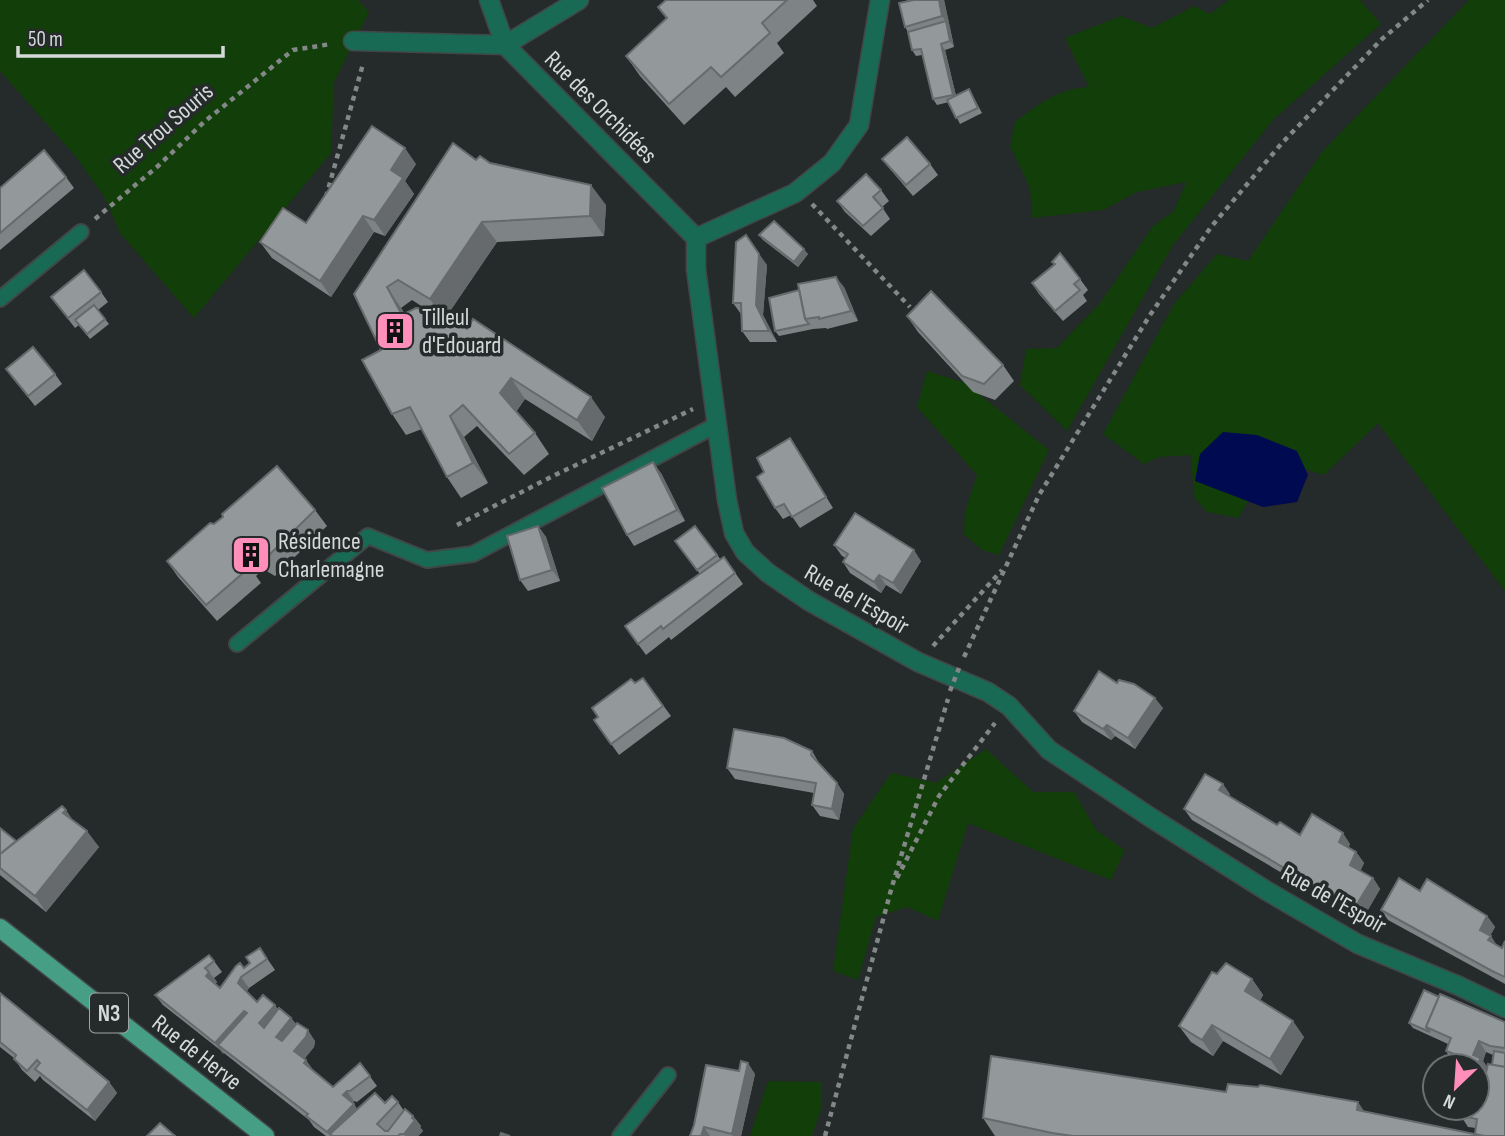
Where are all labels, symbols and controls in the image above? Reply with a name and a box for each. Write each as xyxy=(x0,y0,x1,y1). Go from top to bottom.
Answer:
scale bar xyxy=(18,14,222,58)
text: 50 m xyxy=(28,27,63,52)
street label: Rue des Orchidées xyxy=(538,45,663,170)
street label: Rue Trou Souris xyxy=(107,77,219,180)
place label: Tilleul d'Edouard xyxy=(422,303,501,360)
building icon: Tilleul d'Edouard xyxy=(374,310,416,352)
place label: Résidence Charlemagne xyxy=(278,527,384,584)
building icon: Résidence Charlemagne xyxy=(230,534,272,576)
street label: Rue de l'Espoir xyxy=(799,558,914,641)
street label: Rue de l'Espoir xyxy=(1276,859,1392,940)
road number: N3 xyxy=(90,994,128,1032)
street label: Rue de Herve xyxy=(146,1008,247,1096)
north arrow xyxy=(1421,1052,1491,1122)
text: N xyxy=(1440,1088,1459,1114)

